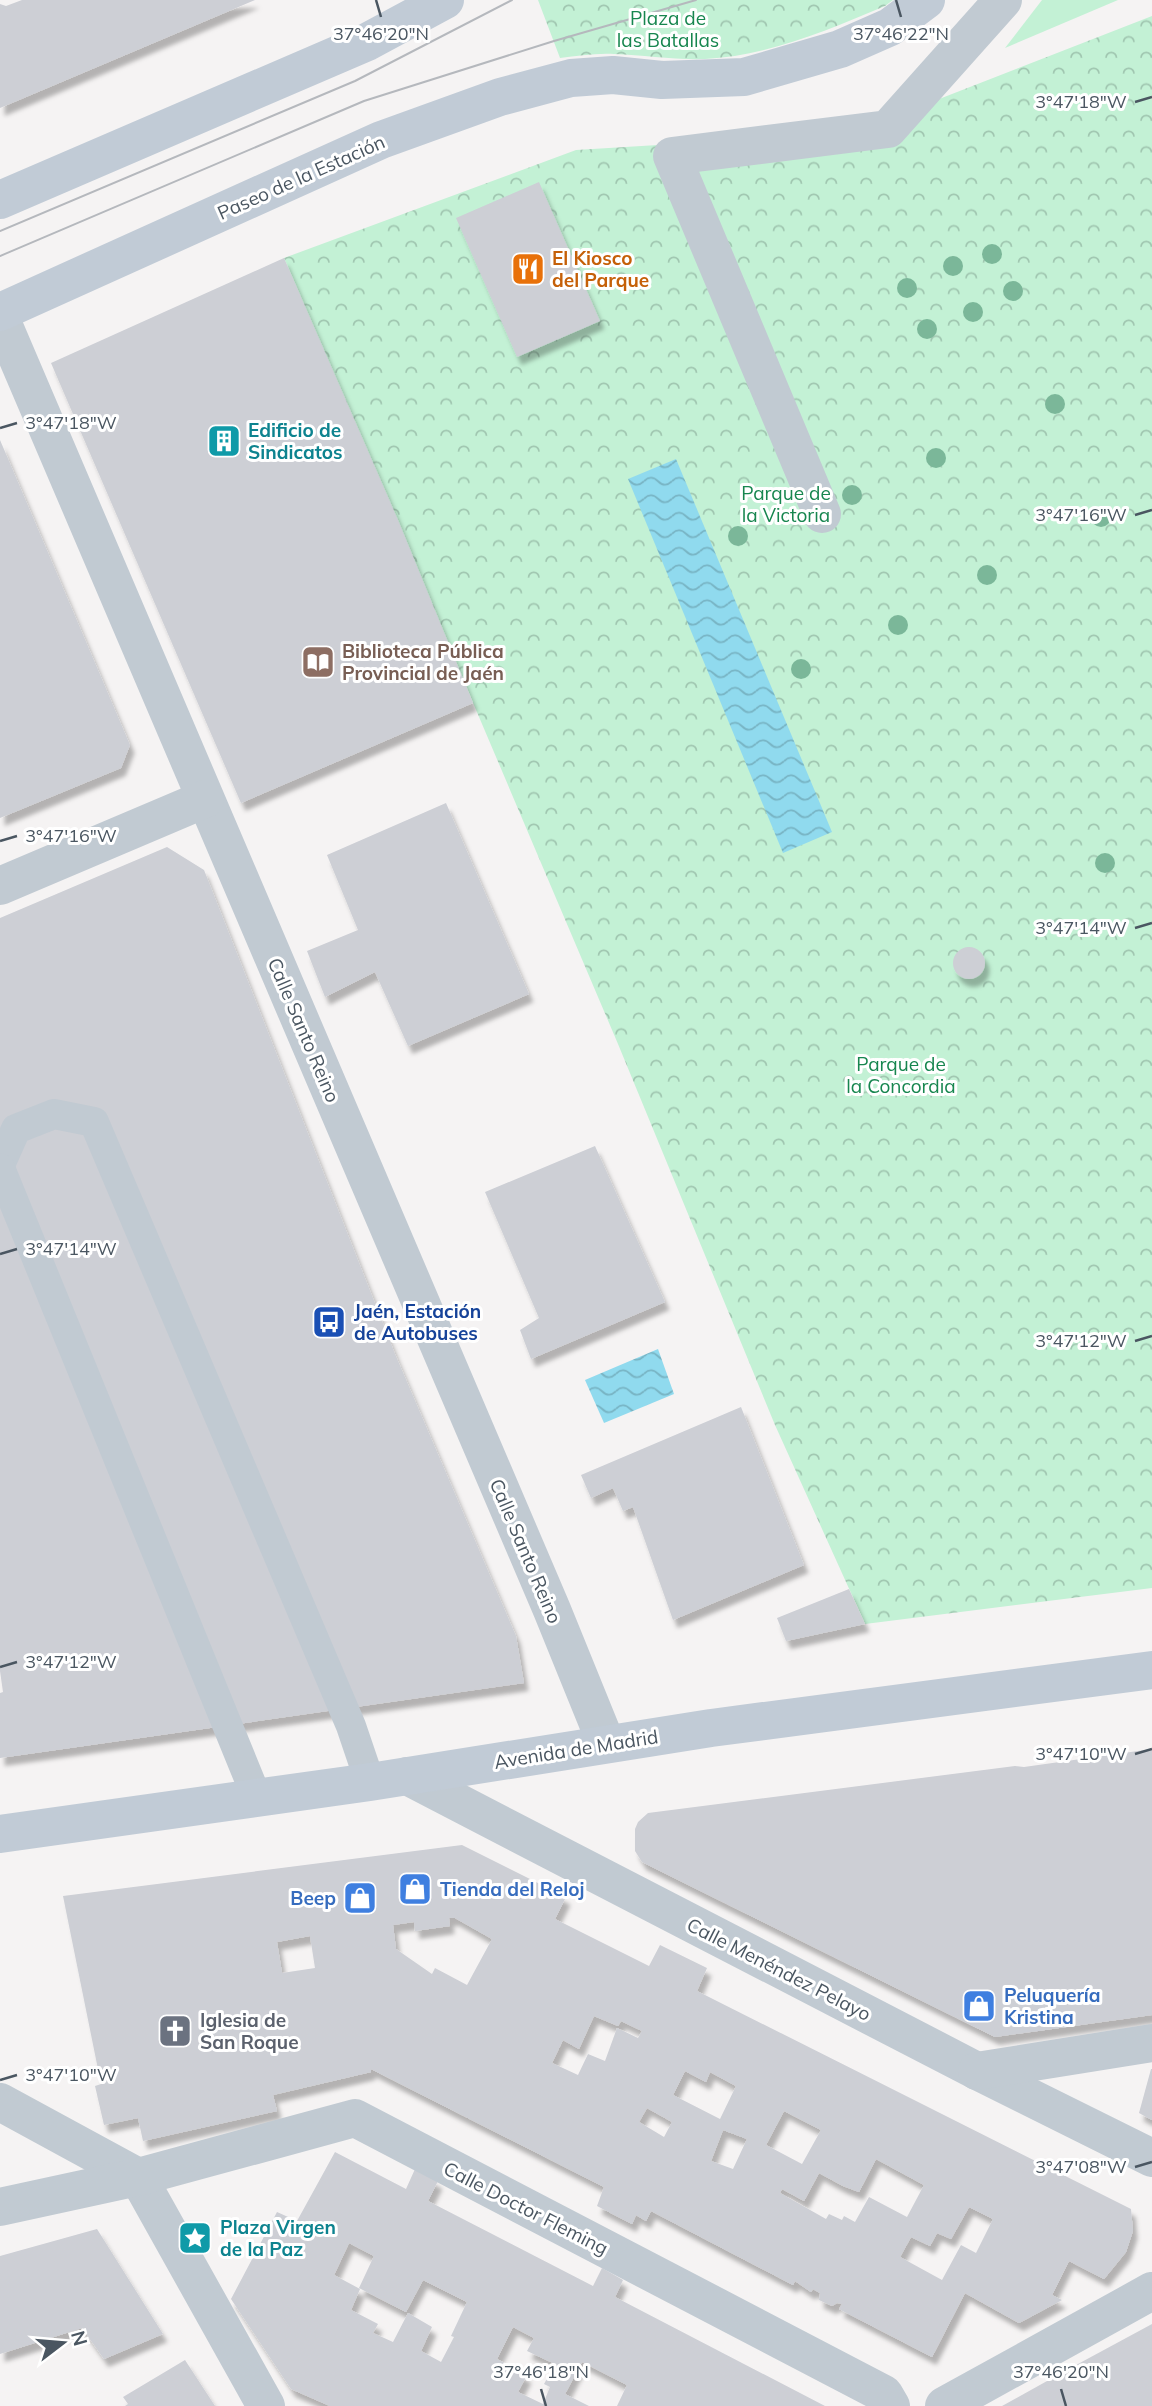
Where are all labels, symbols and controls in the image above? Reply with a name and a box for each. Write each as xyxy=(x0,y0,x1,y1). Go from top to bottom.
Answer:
park label: Plaza de las Batallas xyxy=(617,6,719,52)
text: 37°46'20"N xyxy=(333,22,429,45)
text: 37°46'22"N xyxy=(853,22,949,45)
text: 3°47'18"W xyxy=(1035,90,1127,113)
street label: Paseo de la Estación xyxy=(214,129,388,225)
place label: El Kiosco del Parque xyxy=(552,246,649,292)
restaurant icon: El Kiosco del Parque xyxy=(509,250,547,288)
text: 3°47'18"W xyxy=(25,411,117,434)
place label: Edificio de Sindicatos xyxy=(248,418,343,464)
building icon: Edificio de Sindicatos xyxy=(205,422,243,460)
park label: Parque de la Victoria xyxy=(741,481,831,527)
text: 3°47'16"W xyxy=(1035,503,1127,526)
place label: Biblioteca Pública Provincial de Jaén xyxy=(342,639,504,685)
library icon: Biblioteca Pública Provincial de Jaén xyxy=(299,643,337,681)
text: 3°47'16"W xyxy=(25,824,117,847)
text: 3°47'14"W xyxy=(1035,916,1127,939)
street label: Calle Santo Reino xyxy=(263,954,345,1106)
park label: Parque de la Concordia xyxy=(846,1052,956,1098)
text: 3°47'14"W xyxy=(25,1237,117,1260)
place label: Jaén, Estación de Autobuses xyxy=(354,1299,481,1345)
bus stop icon: Jaén, Estación de Autobuses xyxy=(310,1303,348,1341)
text: 3°47'12"W xyxy=(1035,1329,1127,1352)
street label: Calle Santo Reino xyxy=(485,1475,567,1627)
text: 3°47'12"W xyxy=(25,1650,117,1673)
street label: Avenida de Madrid xyxy=(492,1724,660,1774)
text: 3°47'10"W xyxy=(1035,1742,1127,1765)
shop icon: Tienda del Reloj xyxy=(396,1870,434,1908)
place label: Tienda del Reloj xyxy=(440,1877,584,1901)
shop icon: Beep xyxy=(341,1879,379,1917)
place label: Beep xyxy=(290,1886,336,1910)
street label: Calle Menéndez Pelayo xyxy=(683,1912,875,2026)
place label: Peluquería Kristina xyxy=(1004,1983,1101,2029)
shop icon: Peluquería Kristina xyxy=(960,1987,998,2025)
place label: Iglesia de San Roque xyxy=(200,2008,299,2054)
church icon: Iglesia de San Roque xyxy=(156,2012,194,2050)
text: 3°47'10"W xyxy=(25,2063,117,2086)
text: 3°47'08"W xyxy=(1035,2155,1127,2178)
street label: Calle Doctor Fleming xyxy=(440,2156,612,2260)
place label: Plaza Virgen de la Paz xyxy=(220,2215,336,2261)
place icon: Plaza Virgen de la Paz xyxy=(176,2219,214,2257)
north arrow xyxy=(28,2308,98,2378)
text: N xyxy=(66,2328,93,2349)
text: 37°46'18"N xyxy=(493,2360,589,2383)
text: 37°46'20"N xyxy=(1013,2360,1109,2383)

